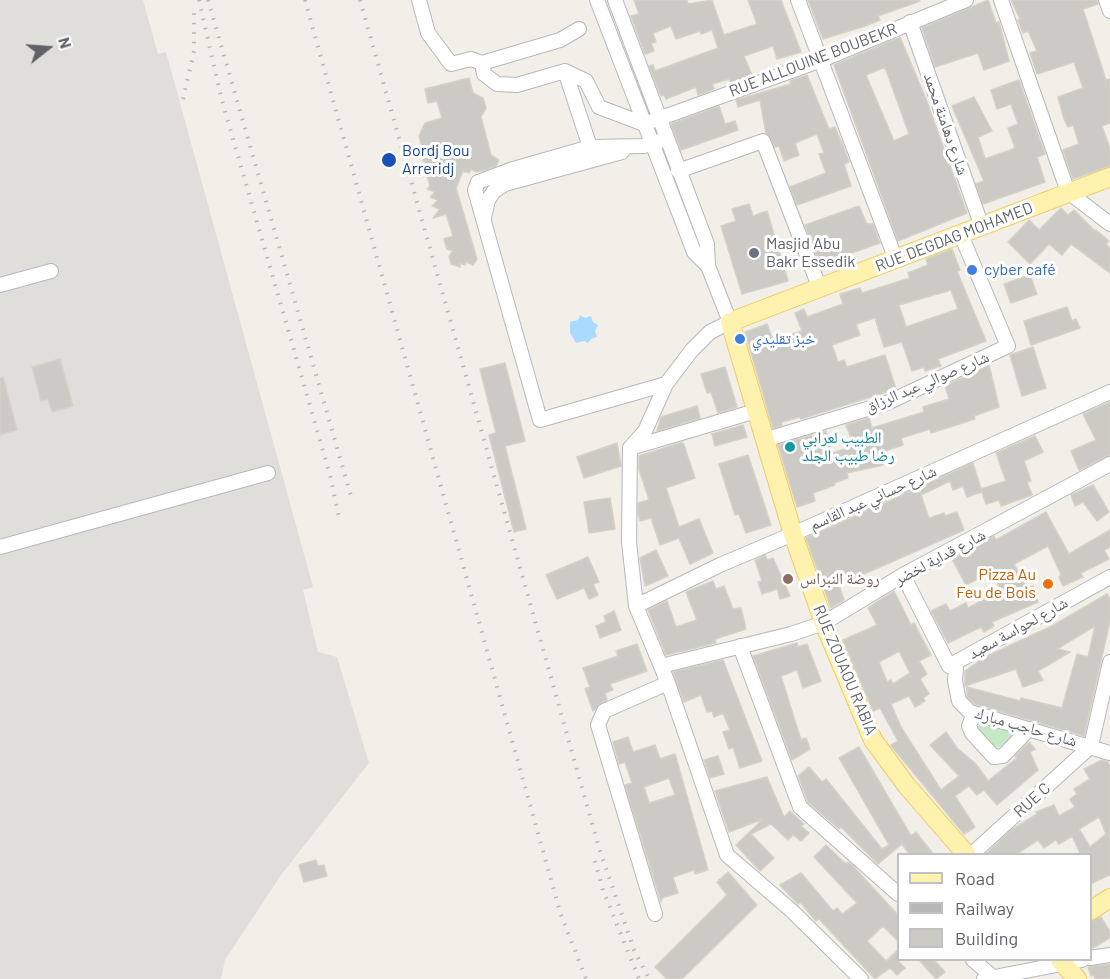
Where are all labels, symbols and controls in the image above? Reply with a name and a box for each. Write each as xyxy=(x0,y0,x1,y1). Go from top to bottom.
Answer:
north arrow xyxy=(18,18,78,78)
street label: RUE ALLOUINE BOUBEKR xyxy=(726,19,900,101)
text: N xyxy=(55,35,76,50)
street label: شارع دهامنة محمد xyxy=(920,70,972,178)
place label: Bordj Bou Arreridj xyxy=(402,141,470,179)
marker: Bordj Bou Arreridj xyxy=(380,151,398,169)
street label: RUE DEGDAG MOHAMED xyxy=(873,198,1035,276)
place label: Masjid Abu Bakr Essedik xyxy=(766,234,855,272)
marker: Masjid Abu Bakr Essedik xyxy=(747,246,761,260)
place label: cyber café xyxy=(984,260,1056,280)
marker: cyber café xyxy=(965,263,979,277)
place label: خبز تقليدي xyxy=(752,329,815,349)
marker: خبز تقليدي xyxy=(733,332,747,346)
street label: شارع صوالي عبد الرزاق xyxy=(862,347,992,417)
place label: الطبيب لعرابي رضا طبيب الجلد xyxy=(802,428,895,466)
marker: الطبيب لعرابي رضا طبيب الجلد xyxy=(783,440,797,454)
street label: شارع حساني عبد القاسم xyxy=(807,461,939,535)
street label: شارع قداية لخضر xyxy=(891,525,989,589)
place label: Pizza Au Feu de Bois xyxy=(956,565,1036,603)
place label: روضة النبراس xyxy=(800,569,880,589)
marker: روضة النبراس xyxy=(781,572,795,586)
marker: Pizza Au Feu de Bois xyxy=(1041,577,1055,591)
street label: شارع لحواسة سعيد xyxy=(965,593,1071,663)
street label: RUE ZOUAOU RABIA xyxy=(809,602,881,738)
street label: شارع حاجب مبارك xyxy=(973,703,1079,751)
street label: RUE C xyxy=(1010,779,1054,821)
legend xyxy=(897,853,1092,961)
text: Road xyxy=(955,867,995,889)
text: Railway xyxy=(955,897,1014,919)
text: Building xyxy=(955,927,1018,949)

